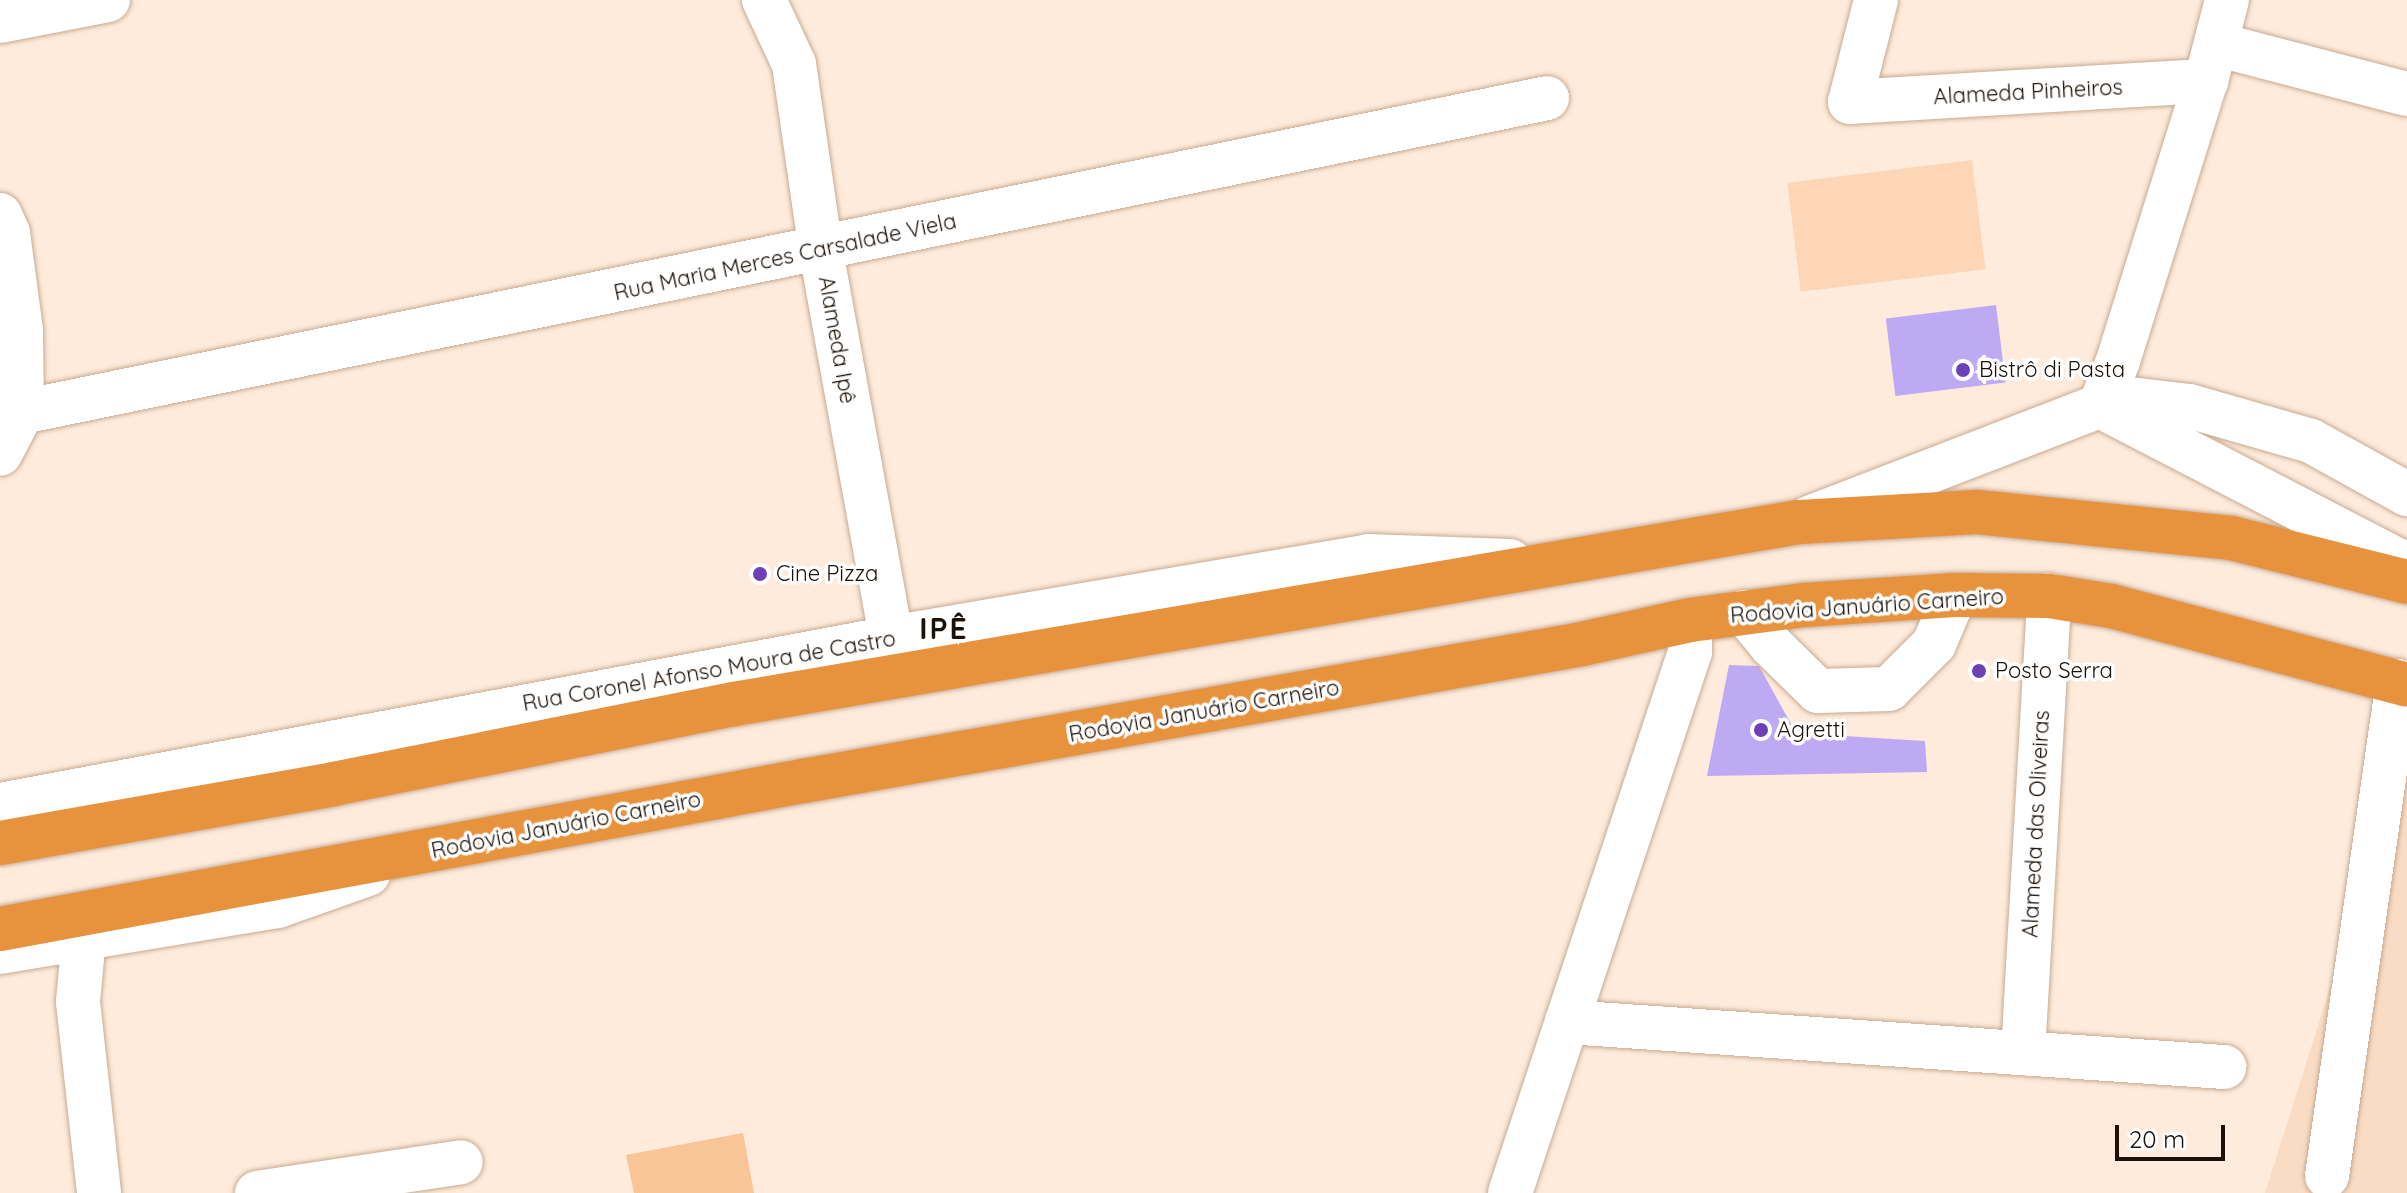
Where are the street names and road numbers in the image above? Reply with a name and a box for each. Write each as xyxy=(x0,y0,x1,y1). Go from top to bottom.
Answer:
street label: Alameda Pinheiros xyxy=(1933,74,2123,110)
street label: Rua Maria Merces Carsalade Viela xyxy=(611,208,959,306)
street label: Alameda Ipê xyxy=(813,274,861,406)
street label: Rodovia Januário Carneiro xyxy=(1729,583,2005,629)
street label: Rua Coronel Afonso Moura de Castro xyxy=(520,625,898,717)
street label: Rodovia Januário Carneiro xyxy=(1067,674,1341,748)
street label: Alameda das Oliveiras xyxy=(2017,710,2055,938)
street label: Rodovia Januário Carneiro xyxy=(429,786,703,864)

